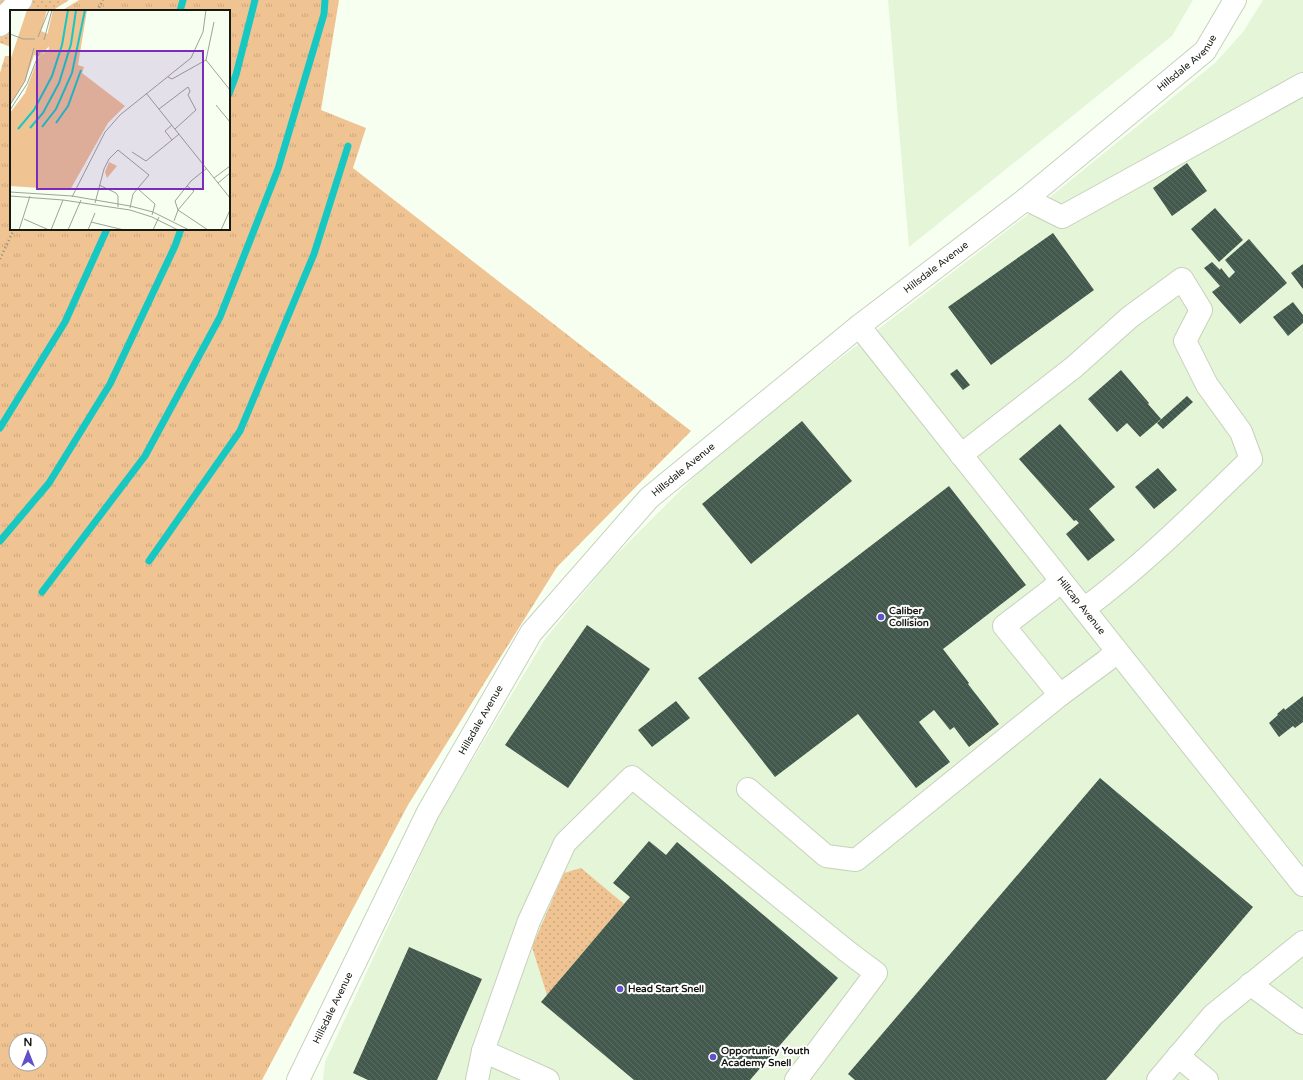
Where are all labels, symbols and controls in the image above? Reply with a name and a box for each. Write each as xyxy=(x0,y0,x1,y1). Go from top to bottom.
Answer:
inset map xyxy=(10,10,230,230)
street label: Hillsdale Avenue xyxy=(1155,32,1219,94)
street label: Hillsdale Avenue xyxy=(901,239,971,296)
street label: Hillsdale Avenue xyxy=(649,440,718,499)
street label: Hillcap Avenue xyxy=(1054,574,1108,637)
place label: Caliber Collision xyxy=(889,605,929,629)
marker: Caliber Collision xyxy=(876,612,886,622)
street label: Hillsdale Avenue xyxy=(456,683,506,757)
street label: Hillsdale Avenue xyxy=(310,970,356,1046)
place label: Head Start Snell xyxy=(628,983,704,995)
marker: Head Start Snell xyxy=(615,984,625,994)
north arrow xyxy=(8,1032,48,1072)
text: N xyxy=(24,1036,32,1049)
place label: Opportunity Youth Academy Snell xyxy=(721,1045,810,1069)
marker: Opportunity Youth Academy Snell xyxy=(708,1052,718,1062)

